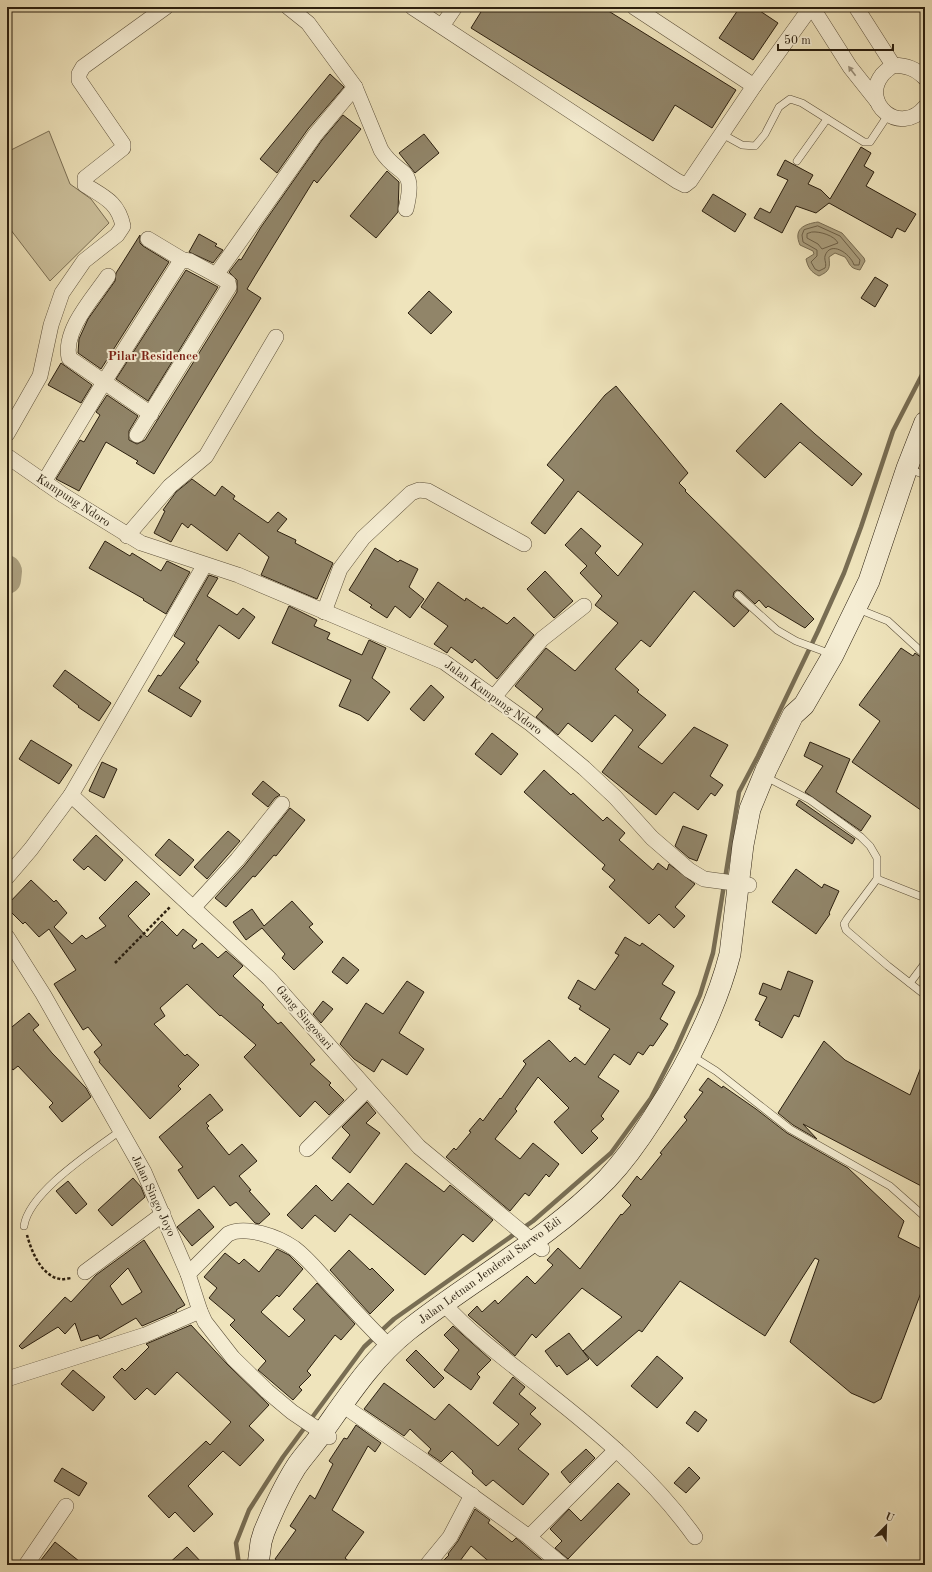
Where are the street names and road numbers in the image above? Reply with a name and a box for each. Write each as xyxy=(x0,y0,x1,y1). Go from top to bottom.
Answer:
street label: Kampung Ndoro xyxy=(34,473,112,529)
street label: Jalan Kampung Ndoro xyxy=(442,659,544,737)
street label: Gang Singosari xyxy=(273,984,335,1052)
street label: Jalan Singo Joyo xyxy=(129,1153,177,1239)
street label: Jalan Letnan Jenderal Sarwo Edi xyxy=(416,1215,564,1327)

